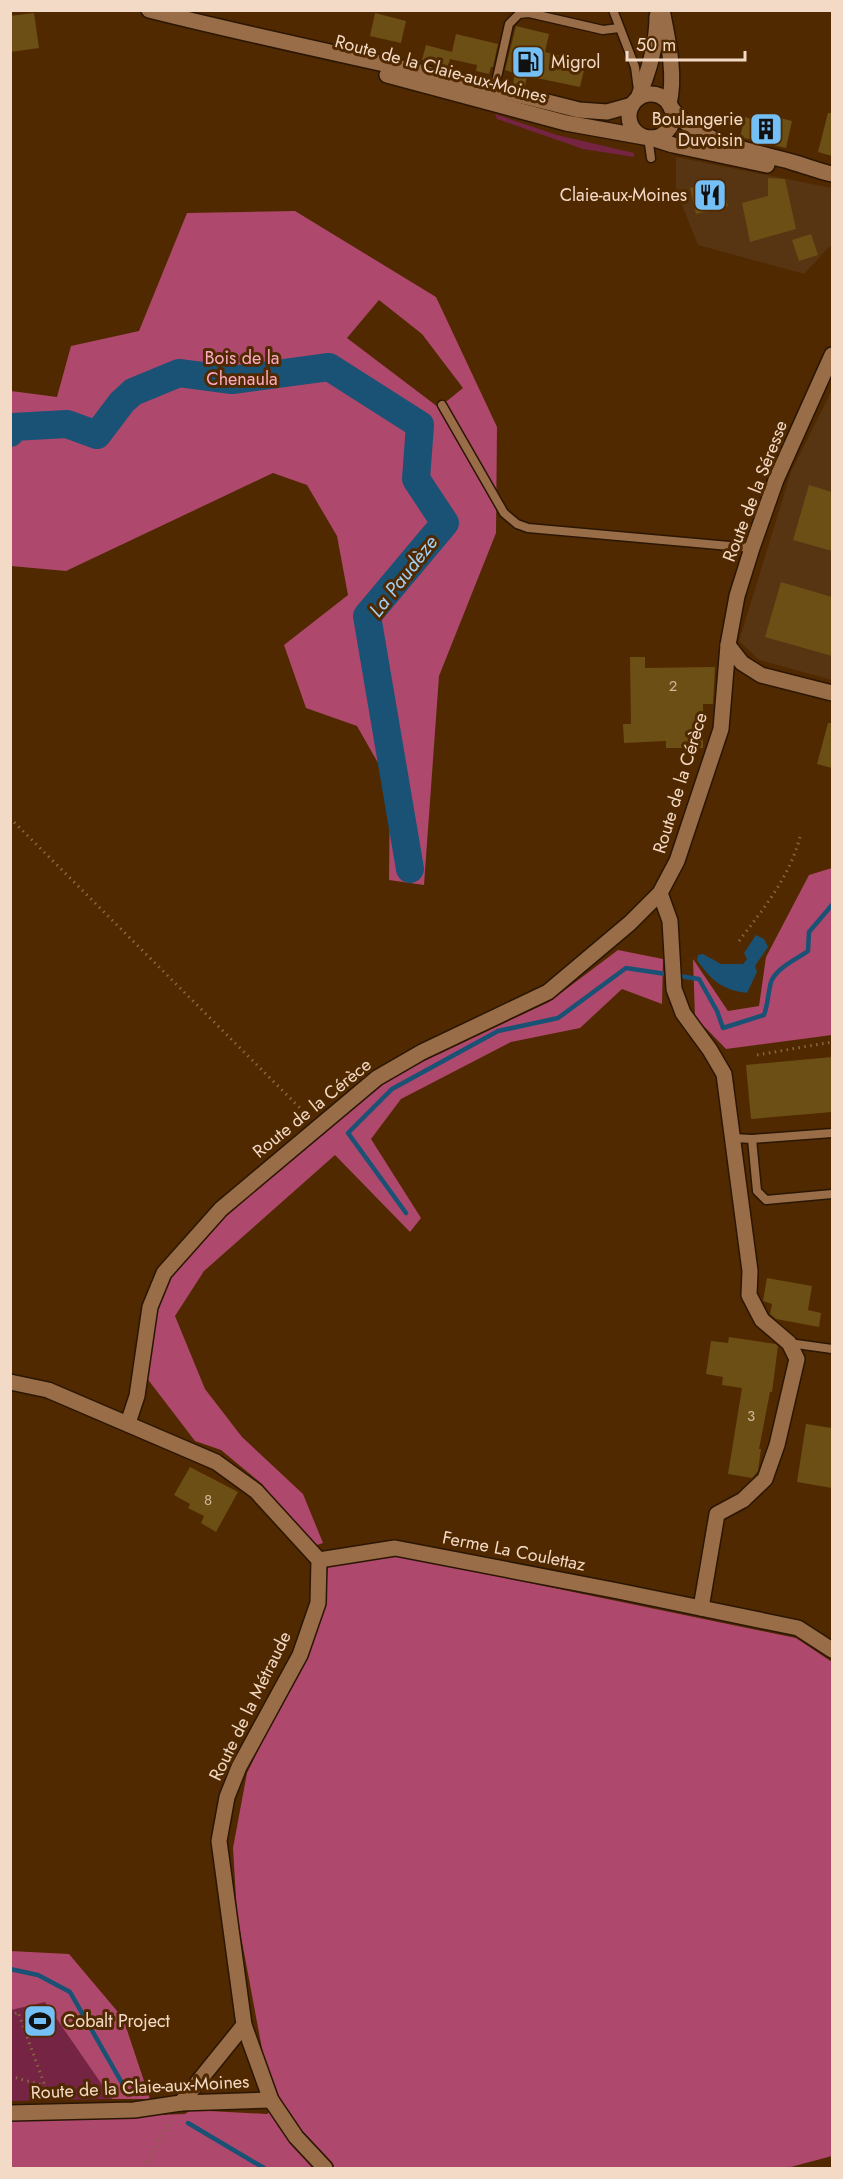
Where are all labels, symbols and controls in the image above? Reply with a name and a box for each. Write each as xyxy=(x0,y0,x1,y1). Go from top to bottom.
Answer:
scale bar xyxy=(627,24,746,62)
street label: Route de la Claie-aux-Moines xyxy=(332,28,550,110)
text: 50 m xyxy=(636,32,676,58)
fuel station icon: Migrol xyxy=(510,44,546,80)
place label: Migrol xyxy=(551,49,600,75)
place label: Boulangerie Duvoisin xyxy=(652,106,743,153)
building icon: Boulangerie Duvoisin xyxy=(748,111,784,147)
restaurant icon: Claie-aux-Moines xyxy=(692,177,728,213)
place label: Claie-aux-Moines xyxy=(560,182,687,208)
park label: Bois de la Chenaula xyxy=(205,345,279,392)
street label: Route de la Séresse xyxy=(716,417,794,565)
water label: La Paudèze xyxy=(362,529,445,623)
house number: 2 xyxy=(669,675,677,697)
street label: Route de la Cérèce xyxy=(646,709,714,857)
street label: Route de la Cérèce xyxy=(247,1052,377,1164)
house number: 3 xyxy=(747,1405,755,1427)
house number: 8 xyxy=(204,1489,212,1511)
street label: Ferme La Coulettaz xyxy=(440,1524,589,1578)
street label: Route de la Métraude xyxy=(202,1627,298,1785)
sports icon: Cobalt Project xyxy=(22,2003,58,2039)
place label: Cobalt Project xyxy=(63,2008,171,2034)
street label: Route de la Claie-aux-Moines xyxy=(30,2068,250,2106)

